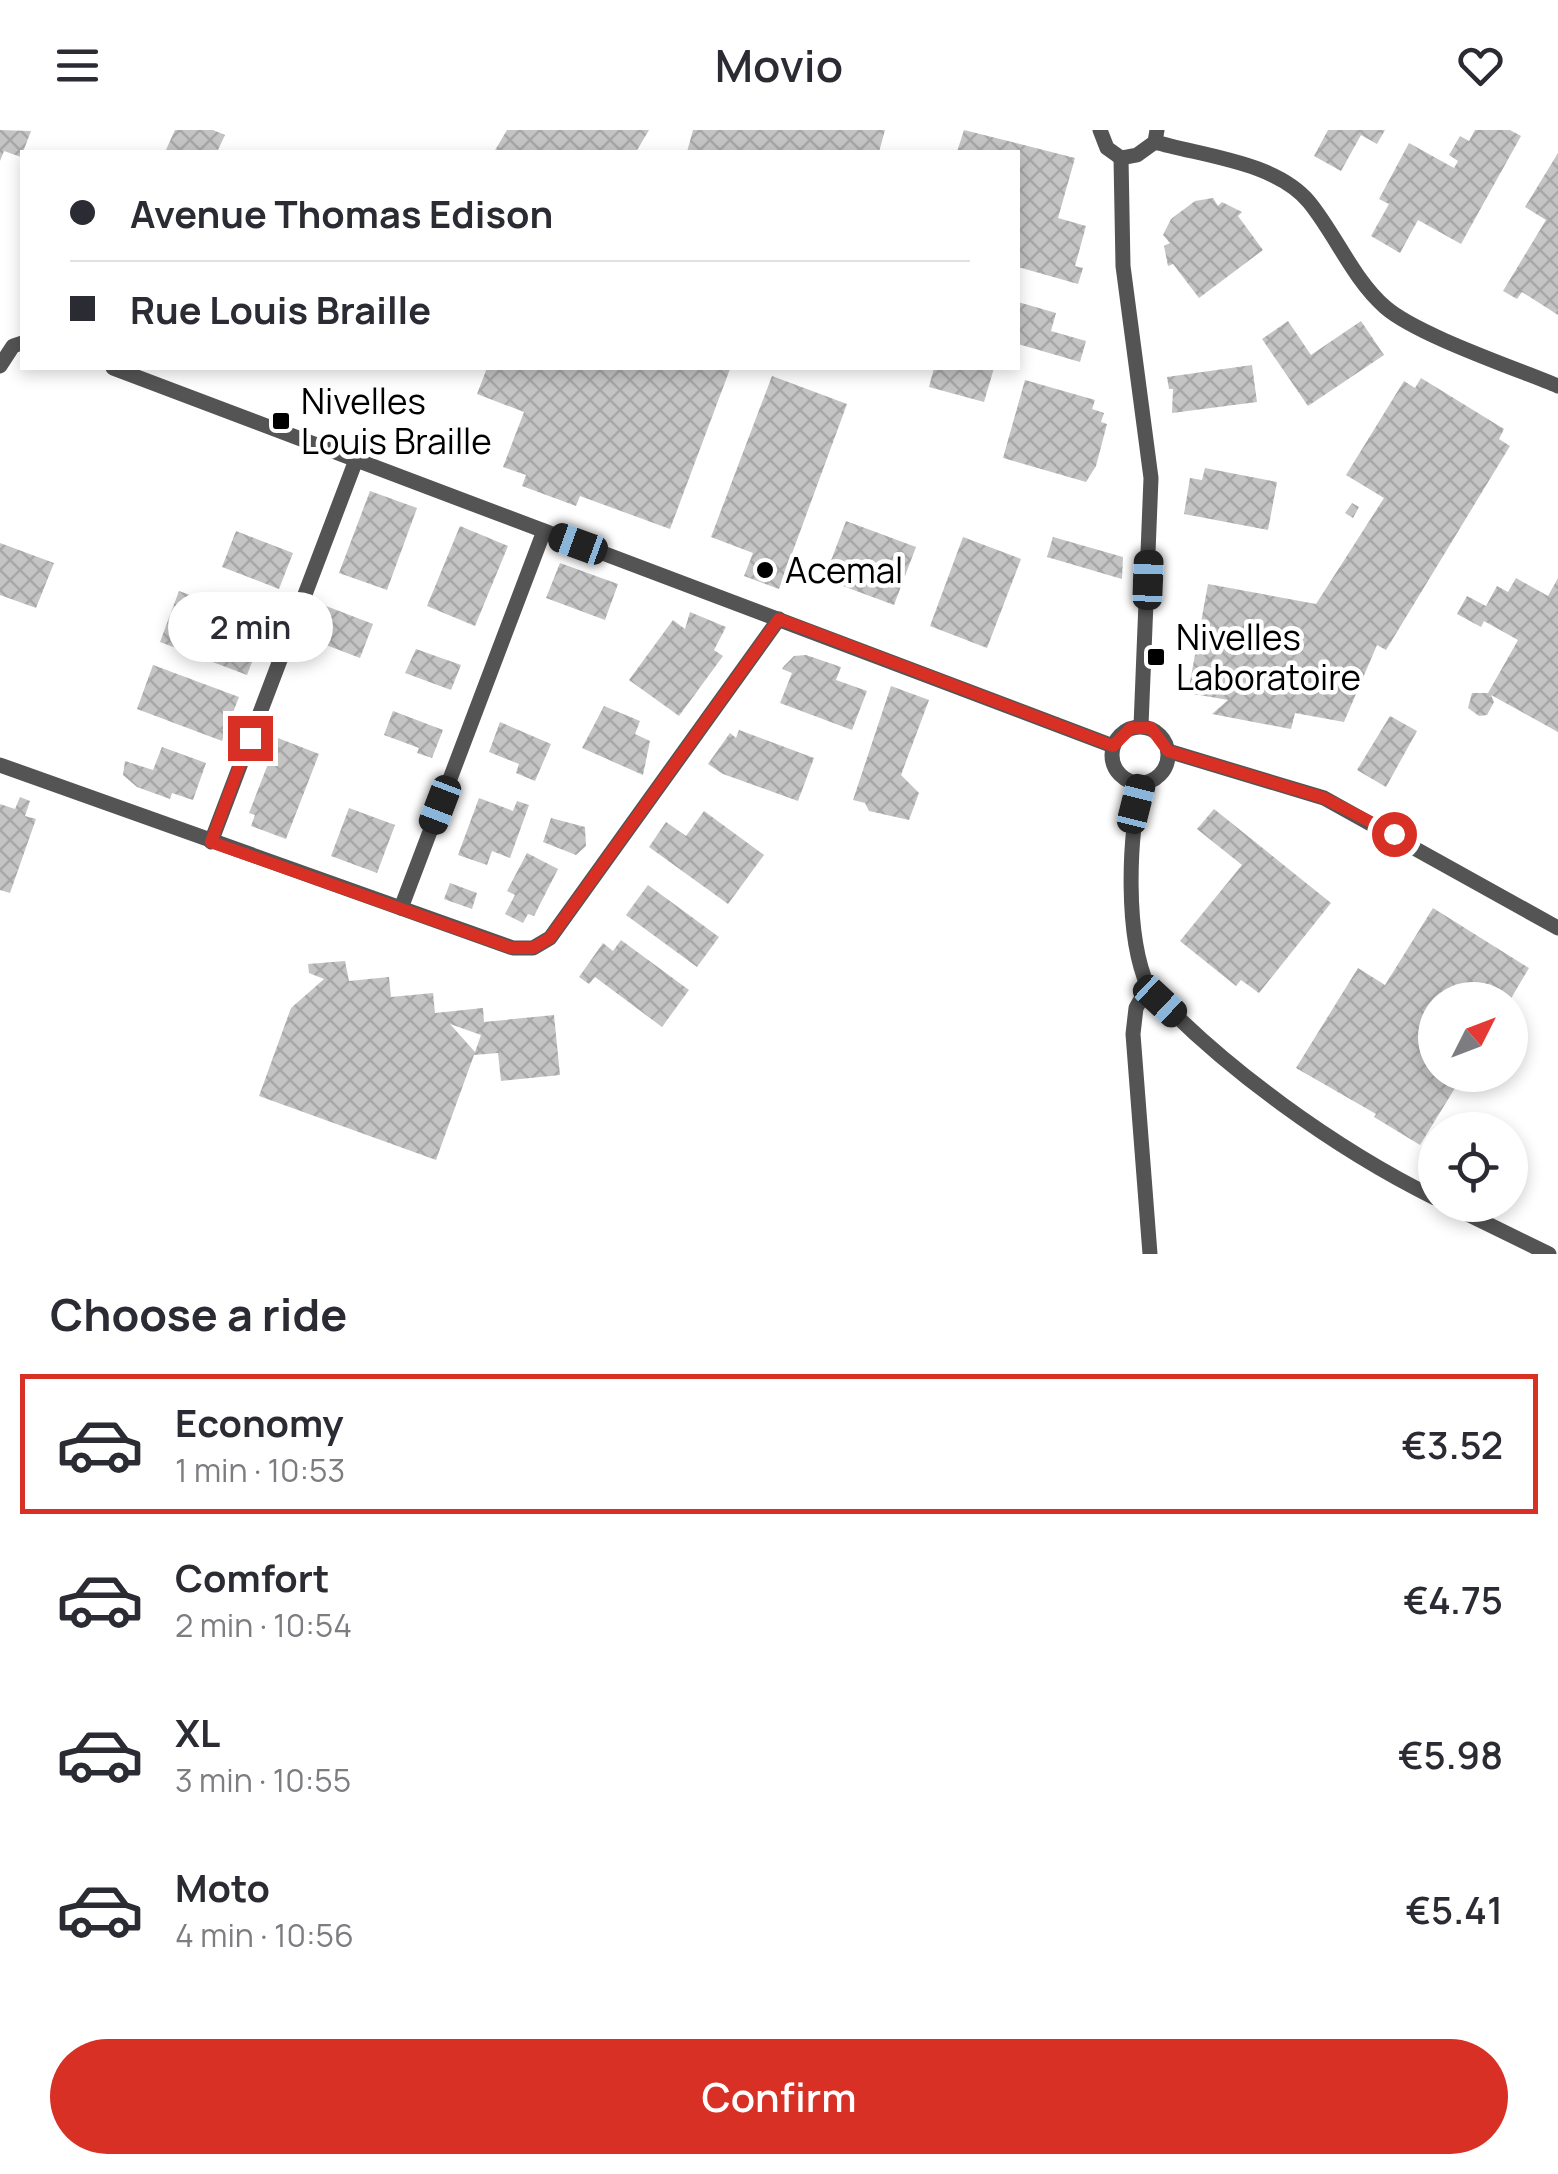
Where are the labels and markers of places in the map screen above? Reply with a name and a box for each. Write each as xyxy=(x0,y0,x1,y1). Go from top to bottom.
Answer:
place label: Nivelles Louis Braille xyxy=(301,377,492,465)
marker: Nivelles Louis Braille xyxy=(270,410,292,432)
place label: Acemal xyxy=(785,546,903,594)
marker: Acemal xyxy=(754,559,776,581)
place label: Nivelles Laboratoire xyxy=(1176,613,1361,701)
marker: Nivelles Laboratoire xyxy=(1145,646,1167,668)

